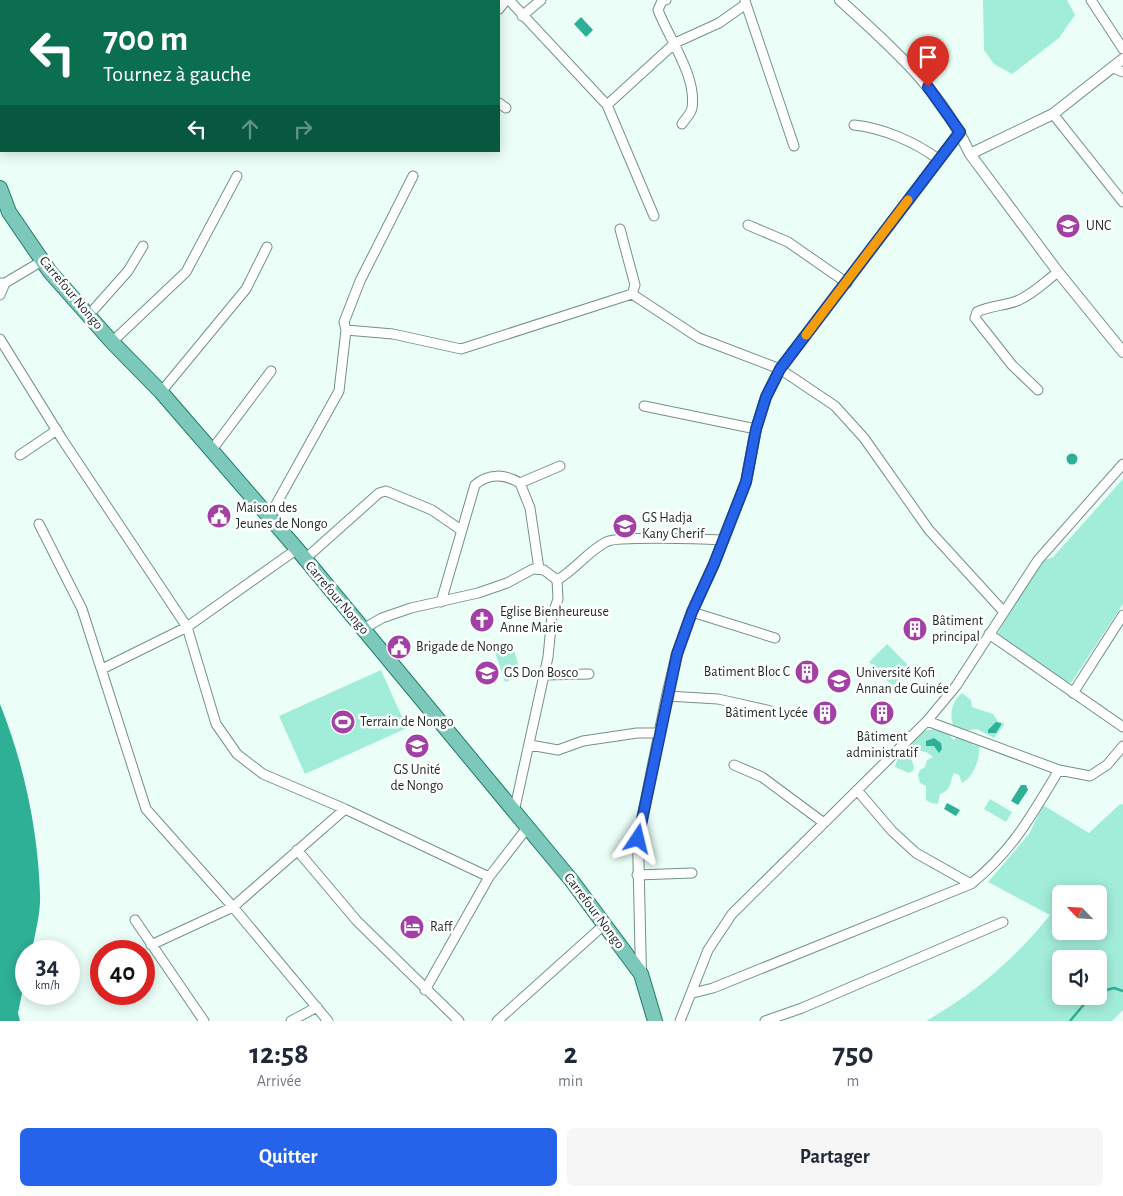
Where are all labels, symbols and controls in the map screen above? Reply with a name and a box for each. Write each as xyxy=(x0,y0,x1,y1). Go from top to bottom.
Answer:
icon: left xyxy=(20,20,85,85)
text: 700 m xyxy=(103,22,188,57)
pin xyxy=(907,36,949,87)
icon: arrive xyxy=(914,43,942,71)
text: Tournez à gauche xyxy=(103,63,251,85)
icon: left xyxy=(183,115,211,143)
icon: ahead xyxy=(236,115,264,143)
icon: right xyxy=(289,115,317,143)
school or university icon: UNC xyxy=(1055,213,1081,239)
place label: UNC xyxy=(1086,219,1111,233)
street label: Carrefour Nongo xyxy=(36,254,106,332)
place label: Maison des Jeunes de Nongo xyxy=(236,501,328,531)
public building icon: Maison des Jeunes de Nongo xyxy=(206,503,232,529)
place label: GS Hadja Kany Cherif xyxy=(642,511,705,541)
school or university icon: GS Hadja Kany Cherif xyxy=(612,513,638,539)
street label: Carrefour Nongo xyxy=(302,559,372,637)
place label: Eglise Bienheureuse Anne Marie xyxy=(500,605,609,635)
church icon: Eglise Bienheureuse Anne Marie xyxy=(469,607,495,633)
place label: Bâtiment principal xyxy=(932,614,984,644)
building icon: Bâtiment principal xyxy=(902,616,928,642)
public building icon: Brigade de Nongo xyxy=(386,634,412,660)
place label: Brigade de Nongo xyxy=(416,640,513,654)
building icon: Batiment Bloc C xyxy=(794,659,820,685)
school or university icon: GS Don Bosco xyxy=(474,660,500,686)
place label: Batiment Bloc C xyxy=(704,665,790,679)
place label: GS Don Bosco xyxy=(504,666,578,680)
place label: Université Kofi Annan de Guinée xyxy=(856,666,949,696)
school or university icon: Université Kofi Annan de Guinée xyxy=(826,668,852,694)
building icon: Bâtiment Lycée xyxy=(812,700,838,726)
building icon: Bâtiment administratif xyxy=(869,700,895,726)
place label: Bâtiment Lycée xyxy=(725,706,808,720)
sports icon: Terrain de Nongo xyxy=(330,709,356,735)
place label: Terrain de Nongo xyxy=(360,715,454,729)
place label: Bâtiment administratif xyxy=(846,730,919,760)
school or university icon: GS Unité de Nongo xyxy=(404,733,430,759)
place label: GS Unité de Nongo xyxy=(391,763,444,793)
position arrow xyxy=(611,812,663,864)
street label: Carrefour Nongo xyxy=(561,871,627,952)
north arrow xyxy=(1052,885,1108,940)
map controls xyxy=(1052,885,1107,1005)
hotel icon: Raff xyxy=(399,914,425,940)
place label: Raff xyxy=(430,920,453,934)
speed limit sign: 40 xyxy=(90,940,155,1005)
button: sound xyxy=(1052,950,1107,1005)
text: 34 xyxy=(36,954,59,979)
text: km/h xyxy=(35,979,60,991)
text: 12:58 xyxy=(249,1039,309,1069)
text: 2 xyxy=(563,1039,578,1069)
text: 750 xyxy=(832,1039,874,1069)
text: Arrivée xyxy=(257,1073,301,1089)
text: min xyxy=(558,1073,583,1089)
text: m xyxy=(847,1073,859,1089)
button: Quitter xyxy=(20,1128,557,1186)
button: Partager xyxy=(567,1128,1103,1186)

